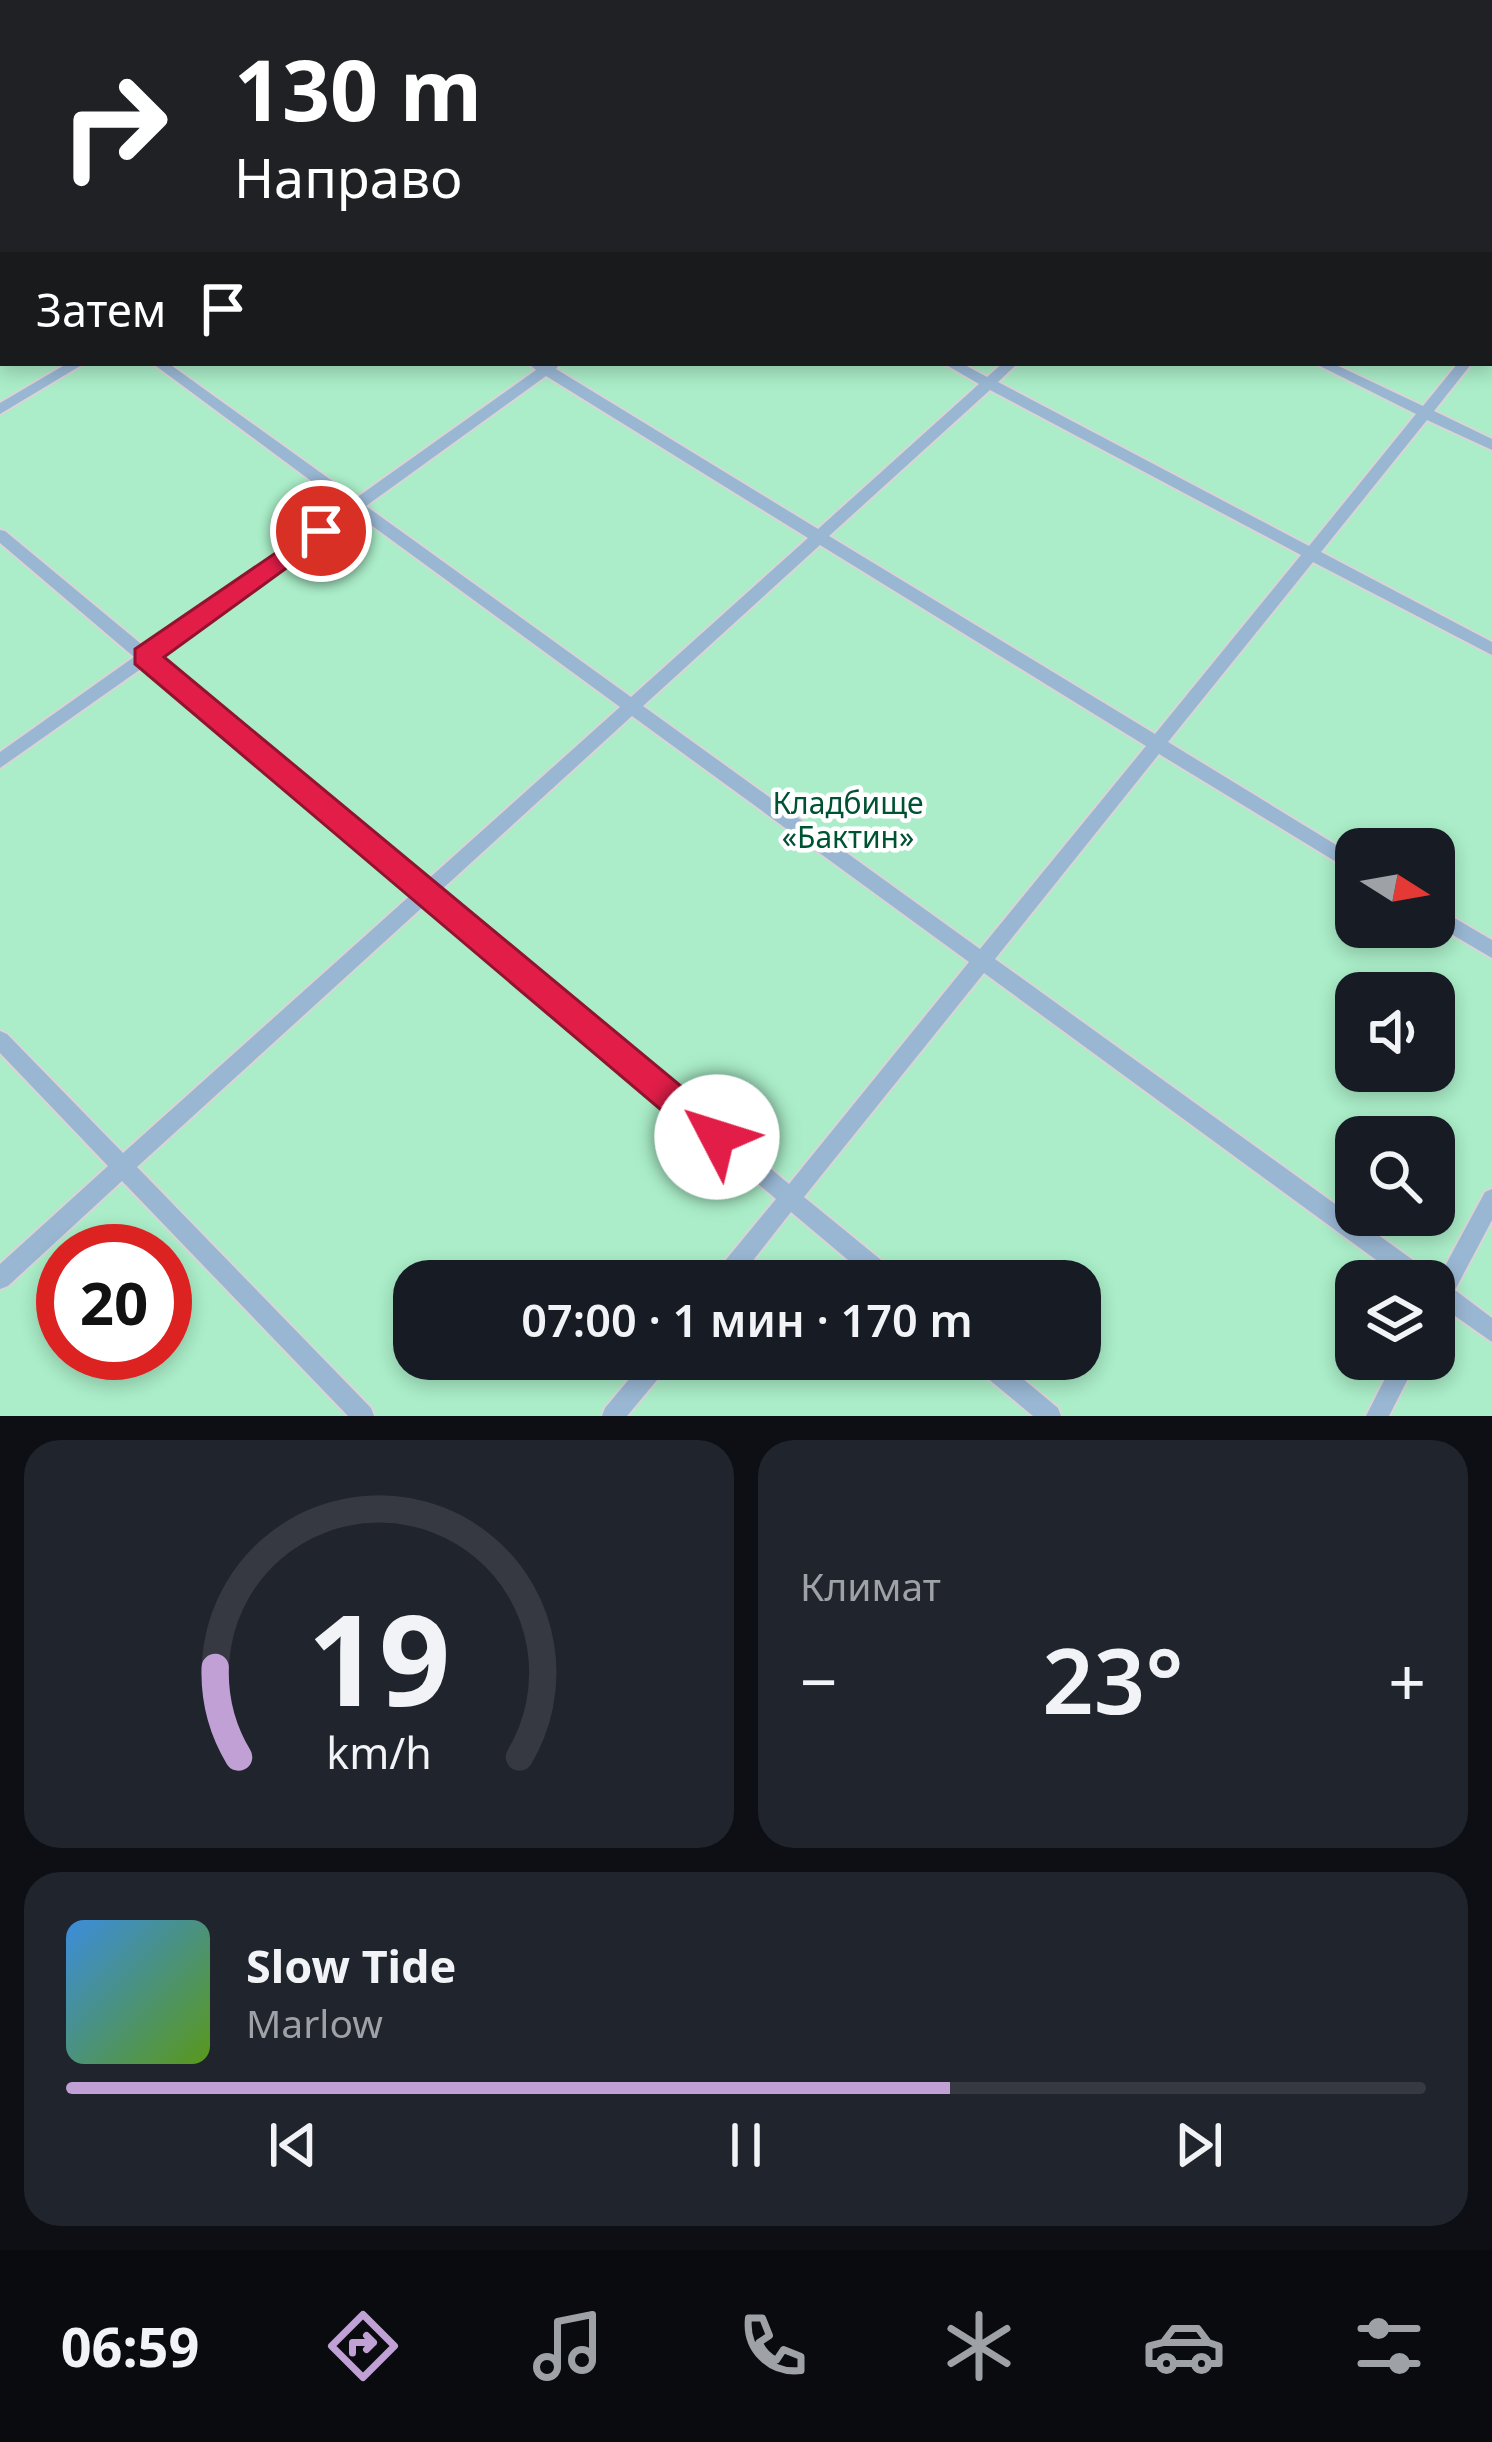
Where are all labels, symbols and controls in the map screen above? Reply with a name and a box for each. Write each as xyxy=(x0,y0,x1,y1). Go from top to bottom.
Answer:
text: 130 m xyxy=(234,31,482,146)
icon: right xyxy=(36,48,192,204)
text: Направо xyxy=(234,140,462,214)
icon: arrive xyxy=(190,276,256,342)
text: Затем xyxy=(36,279,166,340)
pin xyxy=(270,480,372,582)
icon: arrive xyxy=(288,498,354,564)
park label: Кладбище «Бактин» xyxy=(772,782,924,857)
north arrow xyxy=(1335,828,1455,948)
map controls xyxy=(1335,828,1455,1380)
button: sound xyxy=(1335,972,1455,1092)
position arrow xyxy=(654,1074,780,1200)
button: search xyxy=(1335,1116,1455,1236)
speed limit sign: 20 xyxy=(36,1224,192,1380)
button: layers xyxy=(1335,1260,1455,1380)
text: 07:00 · 1 мин · 170 m xyxy=(521,1289,973,1350)
text: Климат xyxy=(800,1559,941,1612)
text: 19 xyxy=(308,1573,450,1743)
text: 23° xyxy=(1042,1618,1184,1740)
text: − xyxy=(800,1635,838,1725)
text: + xyxy=(1388,1635,1426,1725)
text: km/h xyxy=(326,1723,432,1782)
text: Slow Tide xyxy=(246,1935,456,1996)
text: Marlow xyxy=(246,1996,383,2049)
icon: previous xyxy=(260,2112,326,2178)
icon: pause xyxy=(713,2112,779,2178)
icon: next xyxy=(1166,2112,1232,2178)
icon: directions xyxy=(321,2304,405,2388)
icon: music xyxy=(526,2304,610,2388)
icon: phone xyxy=(731,2304,815,2388)
icon: climate xyxy=(937,2304,1021,2388)
icon: car xyxy=(1142,2304,1226,2388)
icon: filters xyxy=(1347,2304,1431,2388)
text: 06:59 xyxy=(61,2309,199,2383)

